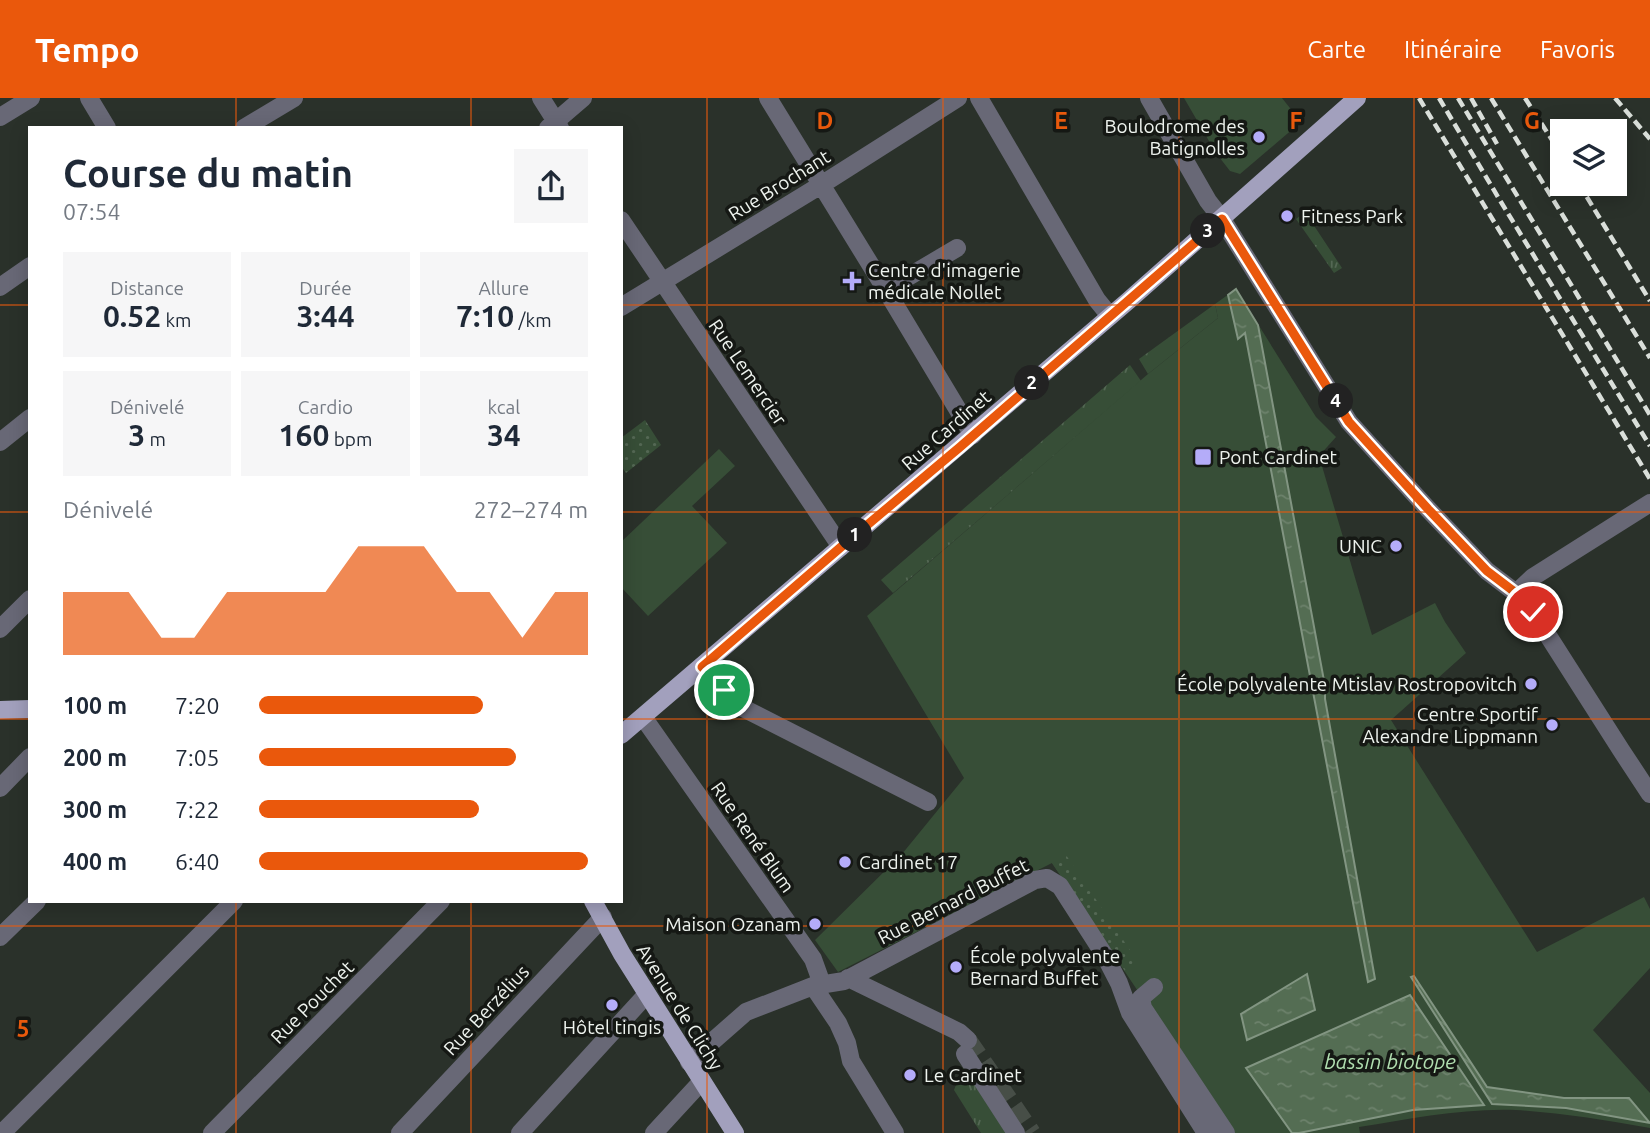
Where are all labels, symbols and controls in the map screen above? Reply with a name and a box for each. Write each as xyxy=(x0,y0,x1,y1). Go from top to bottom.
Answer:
text: Tempo xyxy=(35,31,140,68)
text: Carte xyxy=(1307,36,1366,63)
text: Itinéraire xyxy=(1404,36,1502,63)
text: Favoris xyxy=(1540,36,1615,63)
text: D xyxy=(817,108,833,133)
text: E xyxy=(1054,108,1068,133)
text: F xyxy=(1290,108,1303,133)
text: G xyxy=(1524,108,1540,133)
place label: Boulodrome des Batignolles xyxy=(1104,115,1245,159)
map controls xyxy=(1550,119,1627,196)
button: layers xyxy=(1550,119,1627,196)
marker: Boulodrome des Batignolles xyxy=(1251,129,1267,145)
street label: Rue Brochant xyxy=(724,145,834,225)
button: share xyxy=(514,149,588,223)
text: Course du matin xyxy=(63,152,353,194)
text: 07:54 xyxy=(63,199,121,224)
place label: Fitness Park xyxy=(1301,205,1403,227)
marker: Fitness Park xyxy=(1279,208,1295,224)
pin: 3 xyxy=(1190,214,1226,248)
text: 3 xyxy=(1202,219,1213,241)
place label: Centre d'imagerie médicale Nollet xyxy=(868,259,1021,303)
marker: Centre d'imagerie médicale Nollet xyxy=(842,271,862,291)
text: Distance xyxy=(110,277,184,299)
text: Durée xyxy=(299,277,352,299)
text: Allure xyxy=(478,277,529,299)
text: 0.52 xyxy=(103,299,161,333)
text: 3:44 xyxy=(296,299,355,333)
text: 7:10 xyxy=(456,299,514,333)
text: km xyxy=(161,309,191,331)
text: /km xyxy=(514,309,552,331)
street label: Rue Lemercier xyxy=(705,315,791,429)
pin: 2 xyxy=(1014,366,1050,400)
text: 2 xyxy=(1026,371,1037,393)
pin: 4 xyxy=(1318,384,1354,418)
street label: Rue Cardinet xyxy=(897,385,995,475)
text: 4 xyxy=(1330,389,1341,411)
text: Dénivelé xyxy=(110,396,184,418)
text: Cardio xyxy=(298,396,353,418)
text: kcal xyxy=(487,396,520,418)
text: 3 xyxy=(128,418,145,452)
text: 160 xyxy=(279,418,329,452)
text: 34 xyxy=(487,418,521,452)
text: m xyxy=(145,428,166,450)
text: bpm xyxy=(329,428,372,450)
place label: Pont Cardinet xyxy=(1219,446,1338,468)
marker: Pont Cardinet xyxy=(1193,447,1213,467)
text: Dénivelé xyxy=(63,497,153,522)
text: 272–274 m xyxy=(474,497,588,522)
pin: 1 xyxy=(838,518,872,552)
text: 1 xyxy=(849,523,860,545)
place label: UNIC xyxy=(1339,535,1382,557)
marker: UNIC xyxy=(1388,538,1404,554)
pin xyxy=(1503,582,1563,642)
icon: check xyxy=(1514,593,1552,631)
pin xyxy=(694,660,754,720)
icon: arrive xyxy=(705,671,743,709)
place label: École polyvalente Mtislav Rostropovitch xyxy=(1177,673,1517,695)
marker: École polyvalente Mtislav Rostropovitch xyxy=(1523,676,1539,692)
text: 100 m xyxy=(63,693,127,718)
text: 7:20 xyxy=(175,693,220,718)
place label: Centre Sportif Alexandre Lippmann xyxy=(1363,703,1539,747)
marker: Centre Sportif Alexandre Lippmann xyxy=(1544,717,1560,733)
text: 200 m xyxy=(63,745,127,770)
text: 7:05 xyxy=(175,745,220,770)
street label: Rue René Blum xyxy=(707,778,799,896)
text: 300 m xyxy=(63,797,127,822)
text: 7:22 xyxy=(175,797,220,822)
text: 400 m xyxy=(63,849,127,874)
text: 6:40 xyxy=(175,849,220,874)
place label: Cardinet 17 xyxy=(859,851,958,873)
street label: Rue Bernard Buffet xyxy=(874,853,1032,948)
marker: Cardinet 17 xyxy=(837,854,853,870)
place label: Maison Ozanam xyxy=(665,913,801,935)
marker: Maison Ozanam xyxy=(807,916,823,932)
street label: Avenue de Clichy xyxy=(632,940,728,1074)
place label: École polyvalente Bernard Buffet xyxy=(970,945,1120,989)
street label: Rue Pouchet xyxy=(266,956,358,1048)
marker: École polyvalente Bernard Buffet xyxy=(948,959,964,975)
street label: Rue Berzélius xyxy=(439,960,533,1060)
marker: Hôtel tingis xyxy=(604,997,620,1013)
text: 5 xyxy=(17,1016,29,1041)
place label: Hôtel tingis xyxy=(563,1016,661,1038)
water label: bassin biotope xyxy=(1324,1049,1456,1073)
place label: Le Cardinet xyxy=(924,1064,1022,1086)
marker: Le Cardinet xyxy=(902,1067,918,1083)

